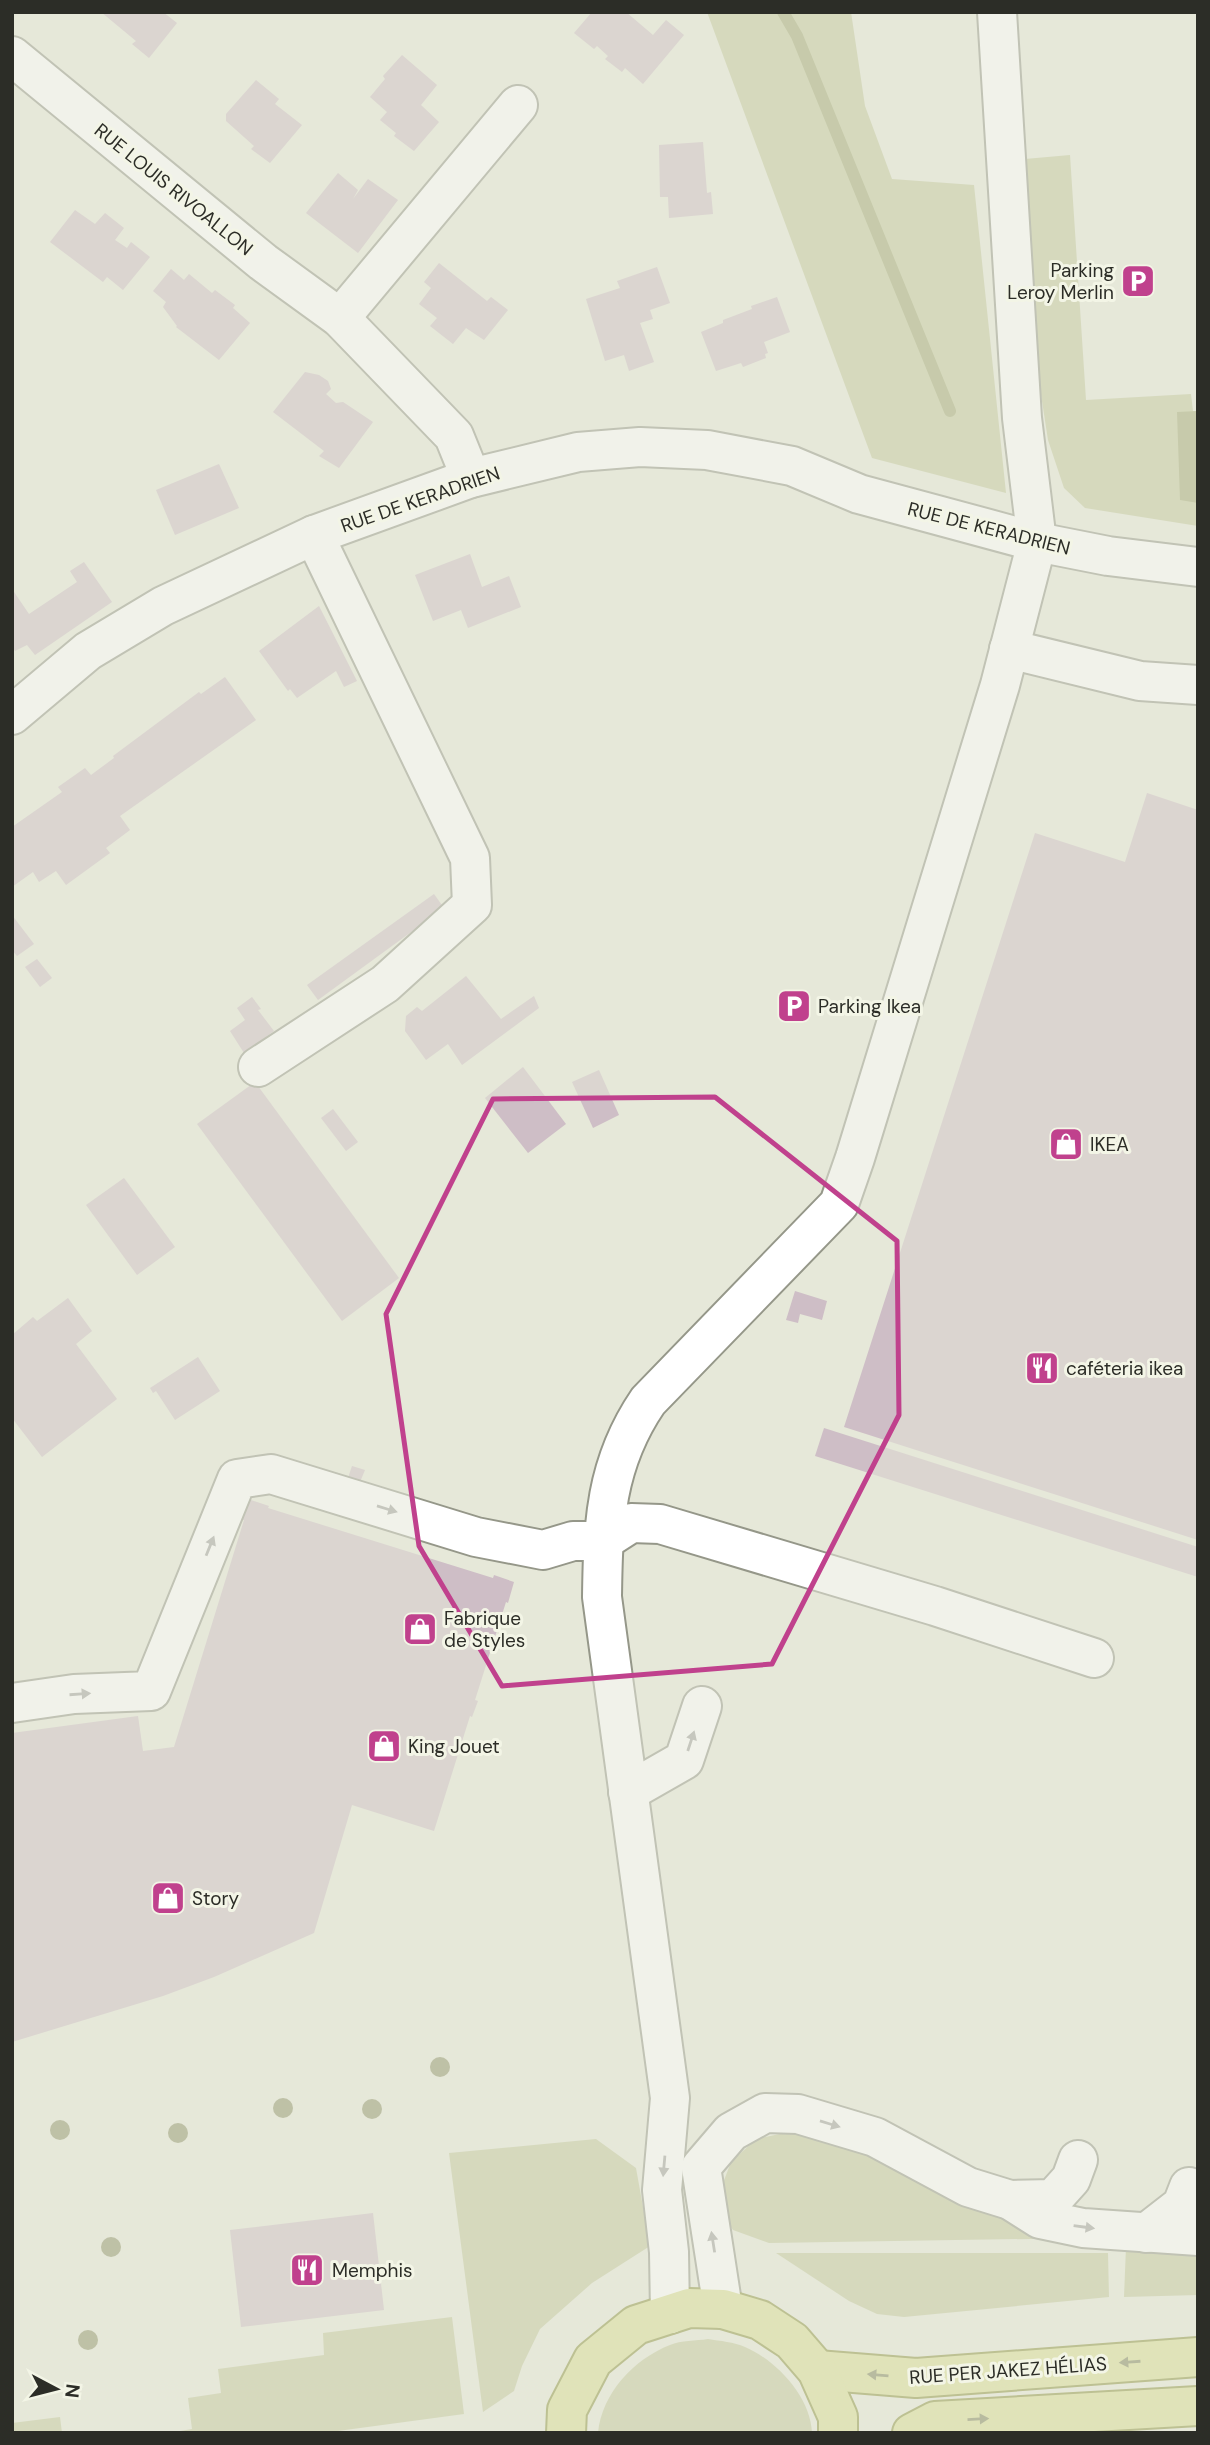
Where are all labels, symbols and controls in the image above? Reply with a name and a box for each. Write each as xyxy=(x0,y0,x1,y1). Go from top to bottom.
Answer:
street label: RUE LOUIS RIVOALLON xyxy=(89,118,258,261)
place label: Parking Leroy Merlin xyxy=(1007,258,1114,305)
parking icon: Parking Leroy Merlin xyxy=(1119,262,1157,300)
street label: RUE DE KERADRIEN xyxy=(337,461,503,538)
street label: RUE DE KERADRIEN xyxy=(905,496,1073,561)
parking icon: Parking Ikea xyxy=(775,987,813,1025)
place label: Parking Ikea xyxy=(818,994,921,1019)
shop icon: IKEA xyxy=(1047,1125,1085,1163)
place label: IKEA xyxy=(1090,1132,1129,1157)
restaurant icon: caféteria ikea xyxy=(1023,1349,1061,1387)
place label: caféteria ikea xyxy=(1066,1356,1183,1381)
one-way arrow xyxy=(376,1505,397,1515)
one-way arrow xyxy=(204,1536,216,1556)
place label: Fabrique de Styles xyxy=(444,1606,525,1653)
shop icon: Fabrique de Styles xyxy=(401,1610,439,1648)
one-way arrow xyxy=(69,1689,91,1700)
shop icon: King Jouet xyxy=(365,1727,403,1765)
one-way arrow xyxy=(686,1730,697,1751)
place label: King Jouet xyxy=(408,1734,500,1759)
shop icon: Story xyxy=(149,1879,187,1917)
place label: Story xyxy=(192,1886,239,1911)
one-way arrow xyxy=(820,2119,841,2129)
one-way arrow xyxy=(658,2155,669,2177)
one-way arrow xyxy=(1073,2222,1095,2233)
one-way arrow xyxy=(708,2231,719,2253)
restaurant icon: Memphis xyxy=(288,2251,326,2289)
place label: Memphis xyxy=(332,2258,413,2283)
street label: RUE PER JAKEZ HÉLIAS xyxy=(908,2351,1108,2390)
north arrow xyxy=(21,2354,91,2424)
one-way arrow xyxy=(1118,2357,1140,2368)
one-way arrow xyxy=(867,2369,889,2380)
text: N xyxy=(59,2383,86,2399)
one-way arrow xyxy=(967,2413,989,2424)

